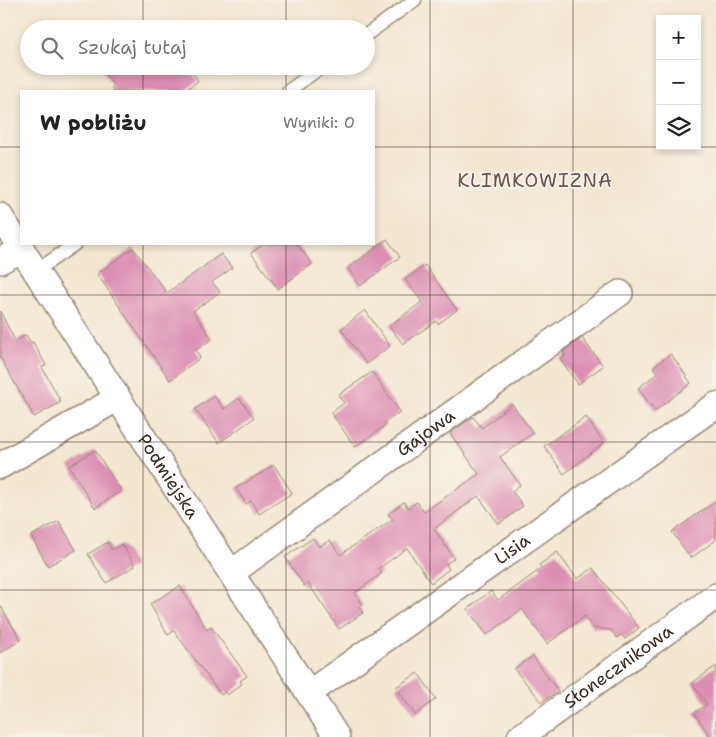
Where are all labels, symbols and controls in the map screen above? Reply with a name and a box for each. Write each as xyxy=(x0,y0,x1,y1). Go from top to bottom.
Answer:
map controls xyxy=(656,15,701,150)
button: + xyxy=(656,15,701,60)
search box xyxy=(20,20,375,75)
icon: search xyxy=(38,34,66,62)
text: Szukaj tutaj xyxy=(78,35,187,60)
button: − xyxy=(656,60,701,105)
button: layers xyxy=(656,105,701,150)
text: W pobliżu xyxy=(40,109,147,137)
text: Wyniki: 0 xyxy=(283,112,355,133)
district label: KLIMKOWIZNA xyxy=(457,168,613,193)
street label: Gajowa xyxy=(392,404,460,462)
street label: Podmiejska xyxy=(132,429,205,523)
street label: Lisia xyxy=(490,528,535,570)
street label: Słonecznikowa xyxy=(559,619,678,714)

